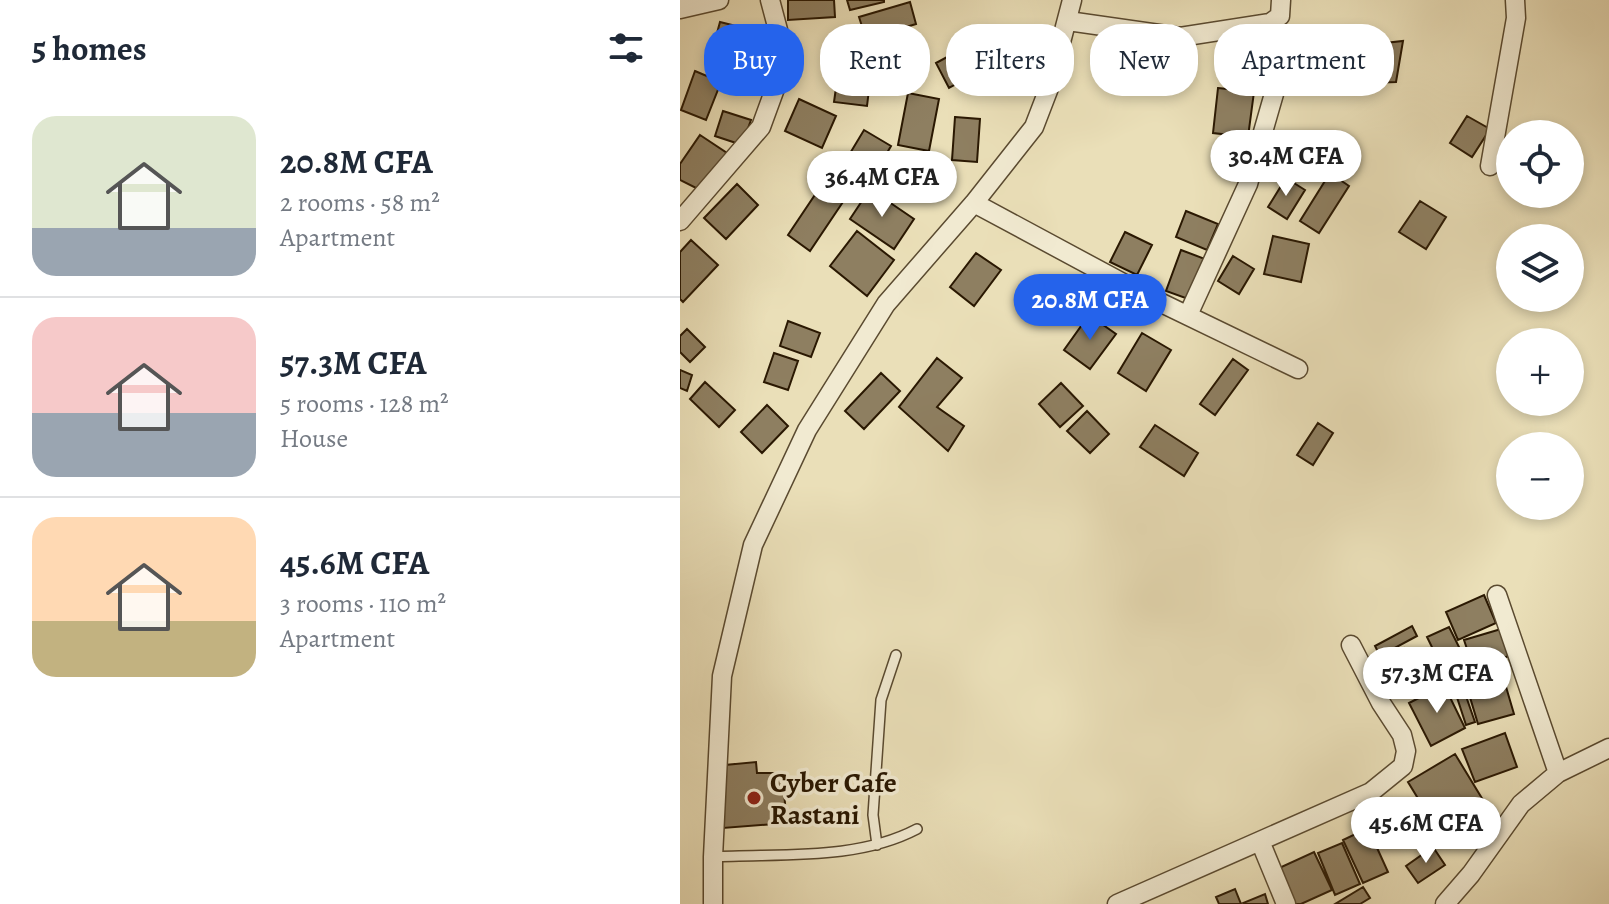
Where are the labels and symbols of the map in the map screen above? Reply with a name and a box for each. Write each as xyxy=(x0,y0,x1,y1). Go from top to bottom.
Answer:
pin: 30.4M CFA xyxy=(1194,130,1378,198)
pin: 36.4M CFA xyxy=(790,151,974,219)
pin: 20.8M CFA xyxy=(998,274,1182,342)
pin: 57.3M CFA xyxy=(1345,647,1529,715)
place label: Cyber Cafe Rastani xyxy=(770,764,897,834)
marker: Cyber Cafe Rastani xyxy=(745,789,763,807)
pin: 45.6M CFA xyxy=(1334,797,1518,865)

